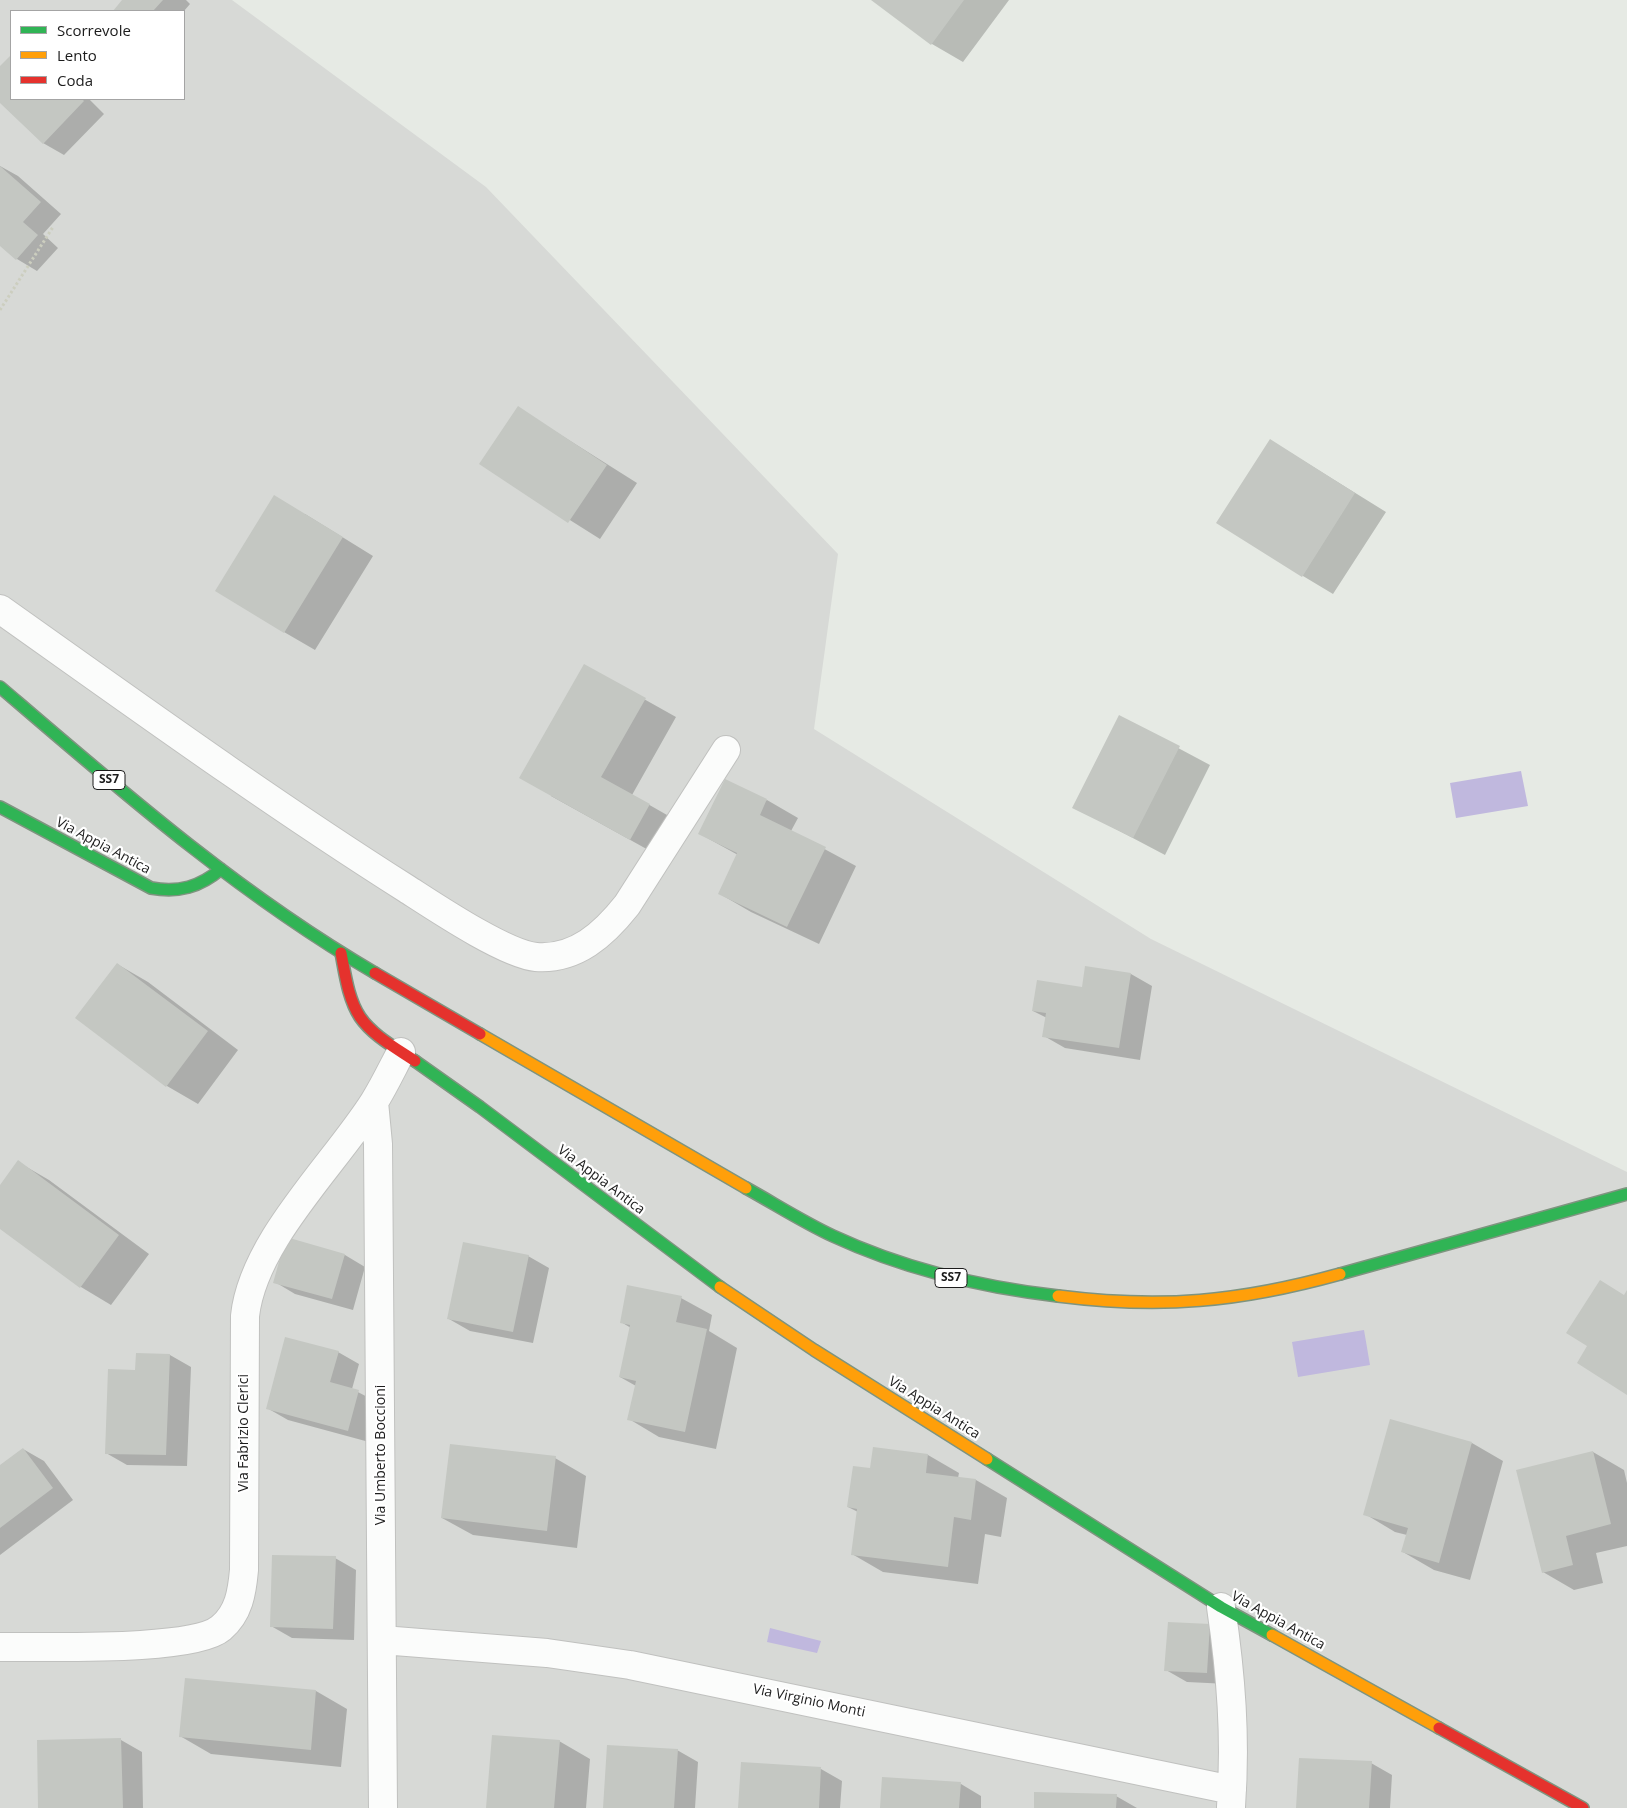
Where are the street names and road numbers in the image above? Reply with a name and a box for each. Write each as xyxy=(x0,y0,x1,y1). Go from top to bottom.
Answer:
road number: SS7 xyxy=(93,770,125,790)
street label: Via Appia Antica xyxy=(53,814,153,878)
street label: Via Appia Antica xyxy=(554,1142,648,1218)
road number: SS7 xyxy=(935,1268,967,1288)
street label: Via Appia Antica xyxy=(885,1373,983,1443)
street label: Via Fabrizio Clerici xyxy=(236,1374,252,1492)
street label: Via Umberto Boccioni xyxy=(373,1385,389,1525)
street label: Via Appia Antica xyxy=(1228,1588,1328,1654)
street label: Via Virginio Monti xyxy=(751,1681,867,1721)

